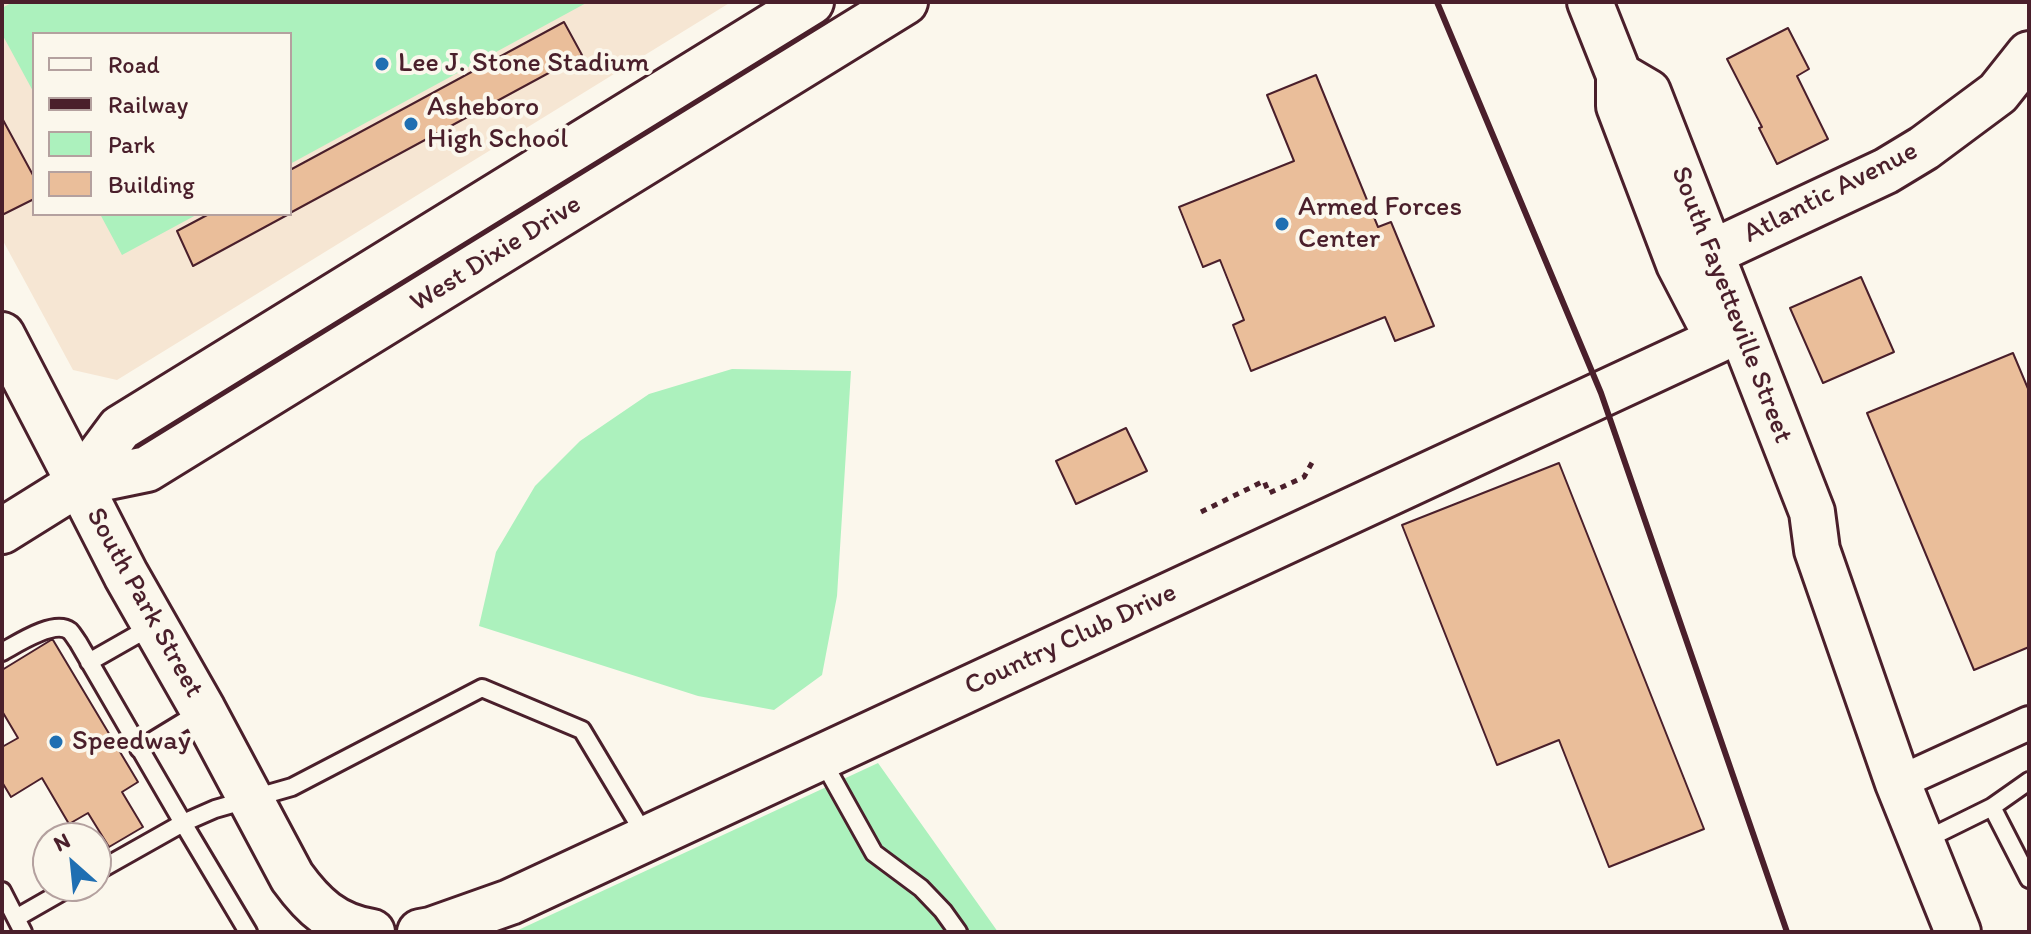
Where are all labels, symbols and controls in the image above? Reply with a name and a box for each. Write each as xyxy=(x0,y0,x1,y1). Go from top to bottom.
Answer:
legend xyxy=(32,32,292,216)
place label: Lee J. Stone Stadium xyxy=(398,47,649,81)
text: Road xyxy=(108,50,160,79)
marker: Lee J. Stone Stadium xyxy=(373,55,391,73)
text: Railway xyxy=(108,90,188,119)
place label: Asheboro High School xyxy=(427,91,568,157)
marker: Asheboro High School xyxy=(402,115,420,133)
text: Park xyxy=(108,130,155,159)
street label: Atlantic Avenue xyxy=(1738,135,1924,251)
street label: South Fayetteville Street xyxy=(1663,162,1799,448)
text: Building xyxy=(108,170,195,199)
street label: West Dixie Drive xyxy=(404,188,588,320)
place label: Armed Forces Center xyxy=(1298,191,1462,257)
marker: Armed Forces Center xyxy=(1273,215,1291,233)
street label: South Park Street xyxy=(78,502,210,704)
street label: Country Club Drive xyxy=(960,576,1182,704)
place label: Speedway xyxy=(72,725,191,759)
marker: Speedway xyxy=(47,733,65,751)
north arrow xyxy=(32,822,112,902)
text: N xyxy=(49,827,75,857)

